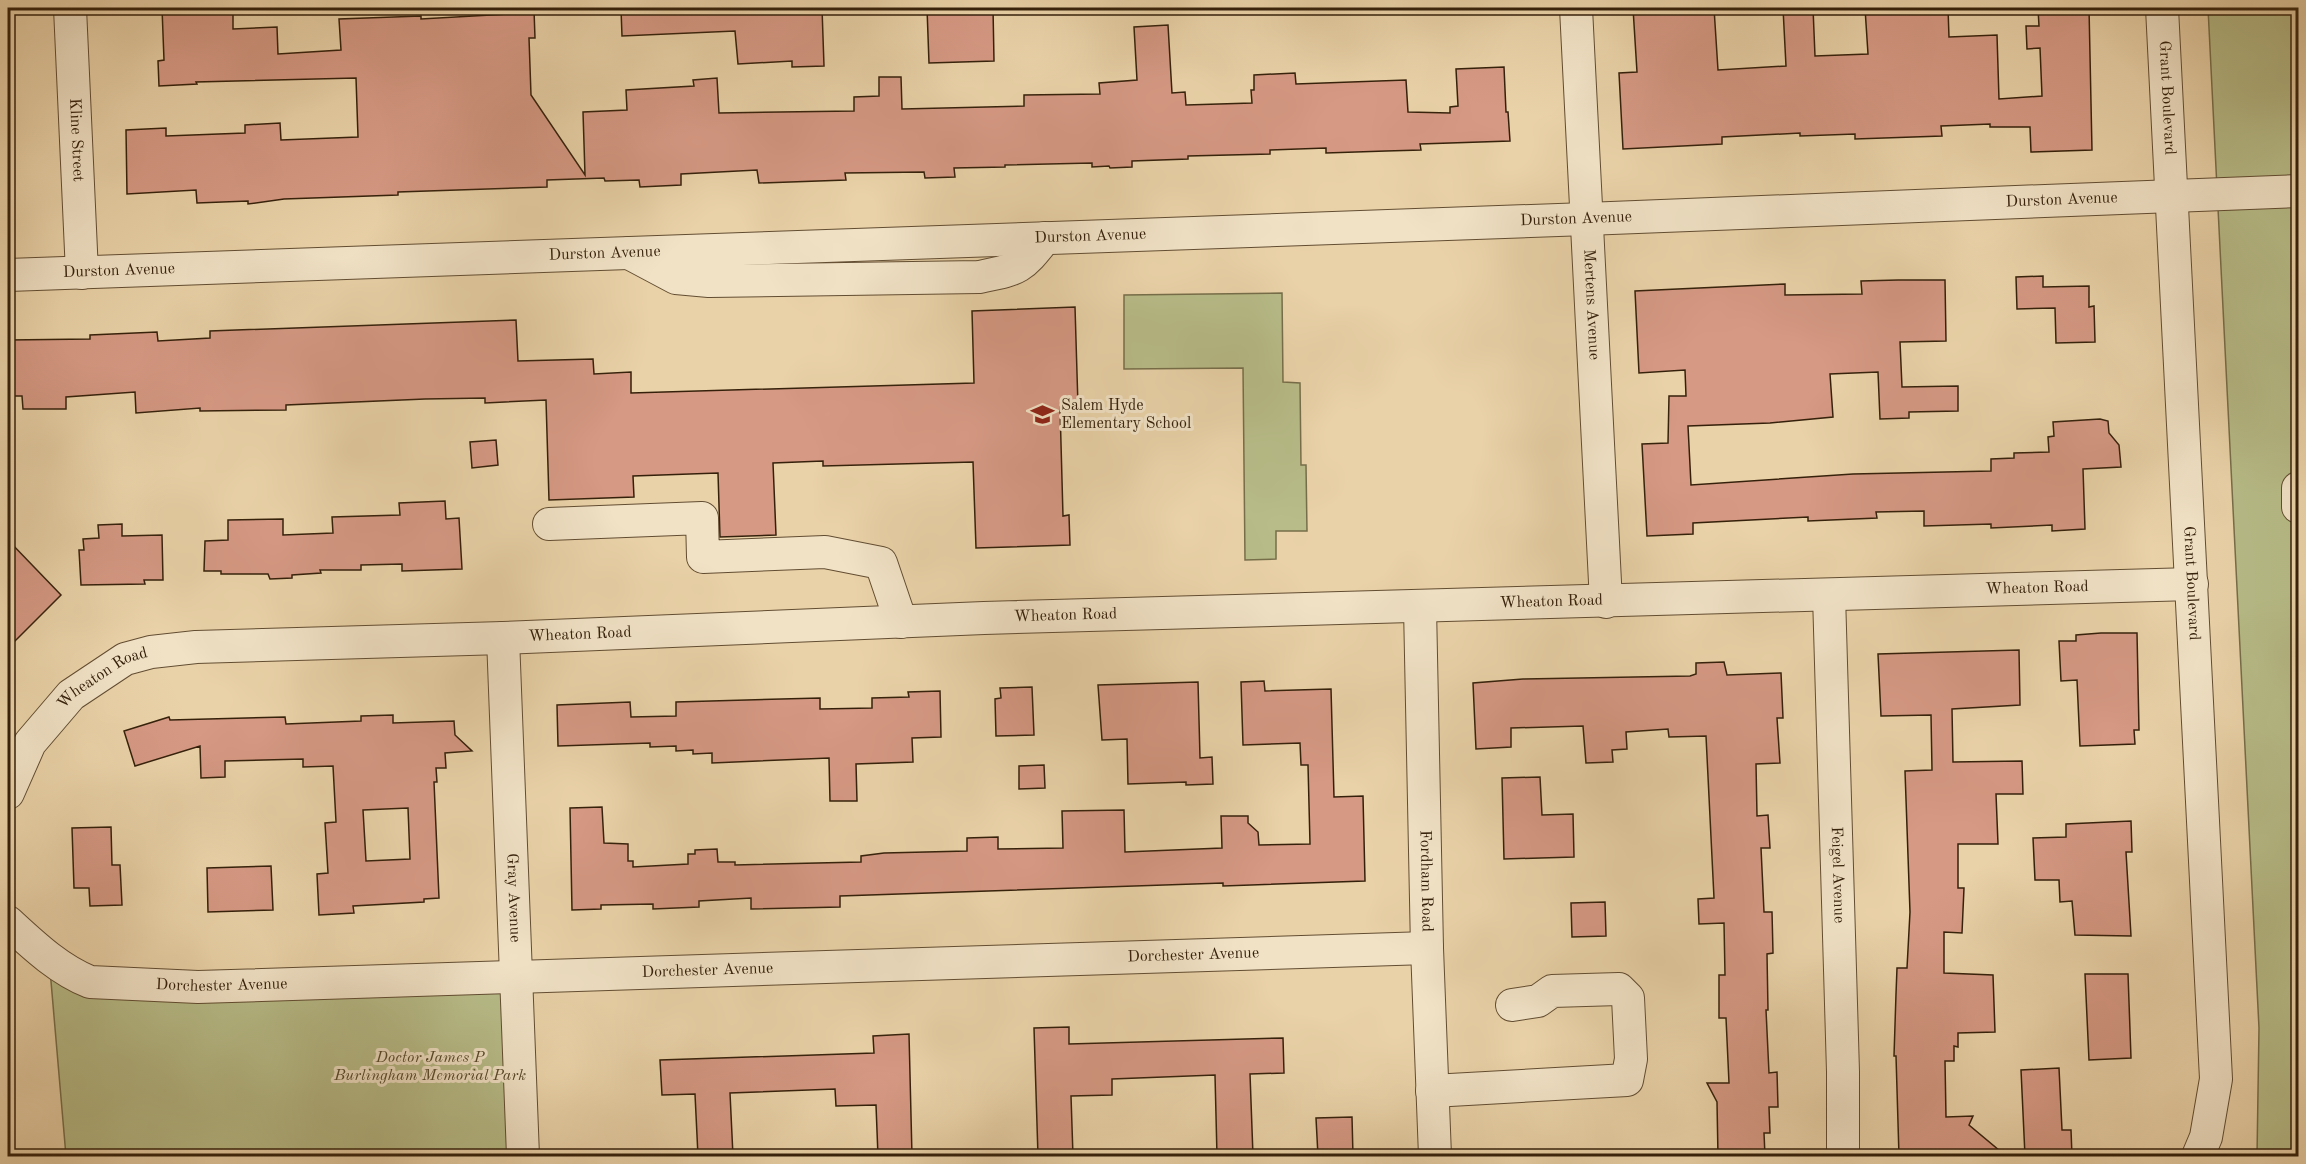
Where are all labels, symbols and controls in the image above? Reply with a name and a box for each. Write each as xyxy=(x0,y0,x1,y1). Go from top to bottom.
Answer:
street label: Grant Boulevard xyxy=(2156,40,2177,156)
street label: Kline Street xyxy=(66,98,86,182)
street label: Durston Avenue xyxy=(2005,190,2118,210)
street label: Durston Avenue xyxy=(1520,209,1632,229)
street label: Durston Avenue xyxy=(1034,227,1147,247)
street label: Durston Avenue xyxy=(548,244,661,264)
street label: Mertens Avenue xyxy=(1580,249,1602,361)
street label: Durston Avenue xyxy=(63,261,175,281)
place label: Salem Hyde Elementary School xyxy=(1061,398,1191,432)
school or university icon: Salem Hyde Elementary School xyxy=(1030,402,1056,428)
street label: Grant Boulevard xyxy=(2180,526,2202,641)
street label: Wheaton Road xyxy=(1985,579,2089,598)
street label: Wheaton Road xyxy=(1499,593,1603,611)
street label: Wheaton Road xyxy=(1014,606,1117,625)
street label: Wheaton Road xyxy=(528,625,632,645)
street label: Wheaton Road xyxy=(55,645,149,712)
street label: Feigel Avenue xyxy=(1828,826,1847,924)
street label: Fordham Road xyxy=(1417,830,1435,932)
street label: Gray Avenue xyxy=(503,853,523,943)
street label: Dorchester Avenue xyxy=(1127,945,1259,966)
street label: Dorchester Avenue xyxy=(641,961,774,981)
street label: Dorchester Avenue xyxy=(155,976,288,995)
park label: Doctor James P Burlingham Memorial Park xyxy=(333,1050,526,1084)

